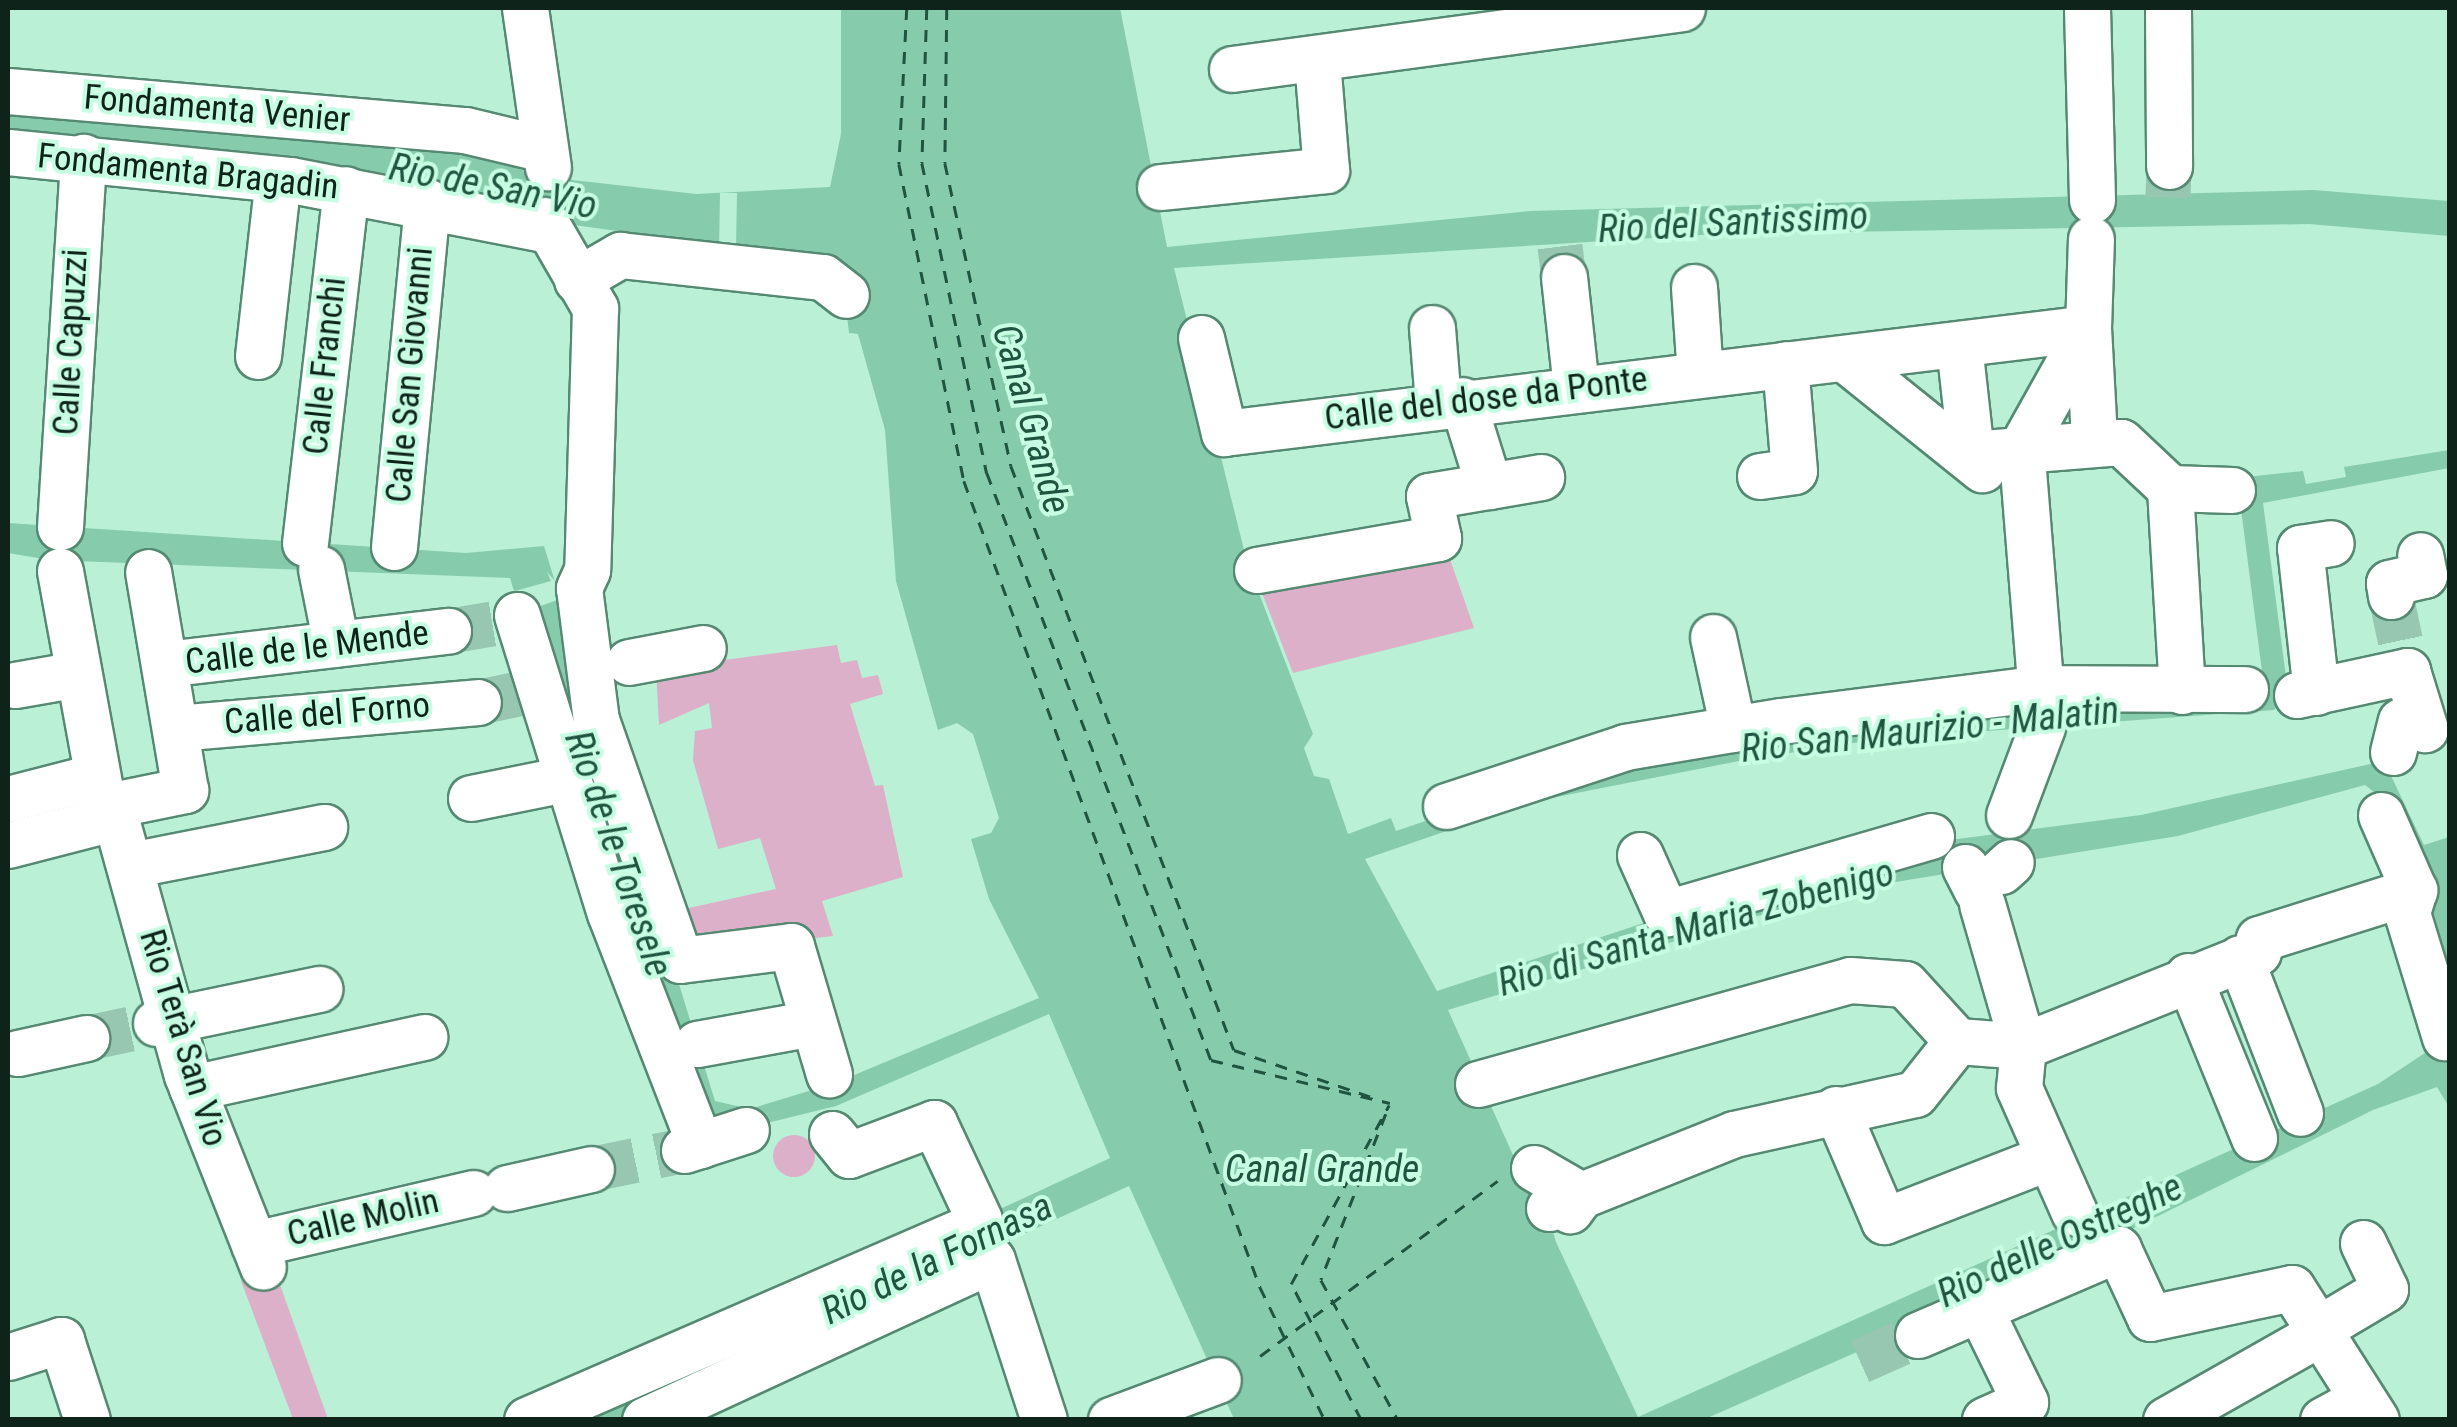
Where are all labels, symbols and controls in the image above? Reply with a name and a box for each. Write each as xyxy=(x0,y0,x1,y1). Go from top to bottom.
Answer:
street label: Fondamenta Venier xyxy=(82,76,352,142)
street label: Fondamenta Bragadin xyxy=(36,135,340,209)
water label: Rio de San Vio xyxy=(385,145,601,229)
water label: Rio del Santissimo xyxy=(1597,193,1869,253)
street label: Calle San Giovanni xyxy=(378,245,442,505)
street label: Calle Capuzzi xyxy=(45,248,97,436)
street label: Calle Franchi xyxy=(295,275,355,457)
water label: Canal Grande xyxy=(982,319,1080,519)
street label: Calle del dose da Ponte xyxy=(1322,358,1650,440)
street label: Calle de le Mende xyxy=(183,612,431,684)
street label: Calle del Forno xyxy=(222,684,432,744)
water label: Rio San Maurizio - Malatin xyxy=(1739,687,2121,773)
water label: Rio de le Toresele xyxy=(555,725,681,983)
water label: Rio di Santa Maria Zobenigo xyxy=(1493,850,1899,1006)
street label: Rio Terà San Vio xyxy=(130,924,236,1152)
water label: Canal Grande xyxy=(1225,1147,1419,1193)
water label: Rio delle Ostreghe xyxy=(1930,1164,2190,1318)
street label: Calle Molin xyxy=(283,1180,443,1256)
water label: Rio de la Fornasa xyxy=(814,1183,1060,1335)

